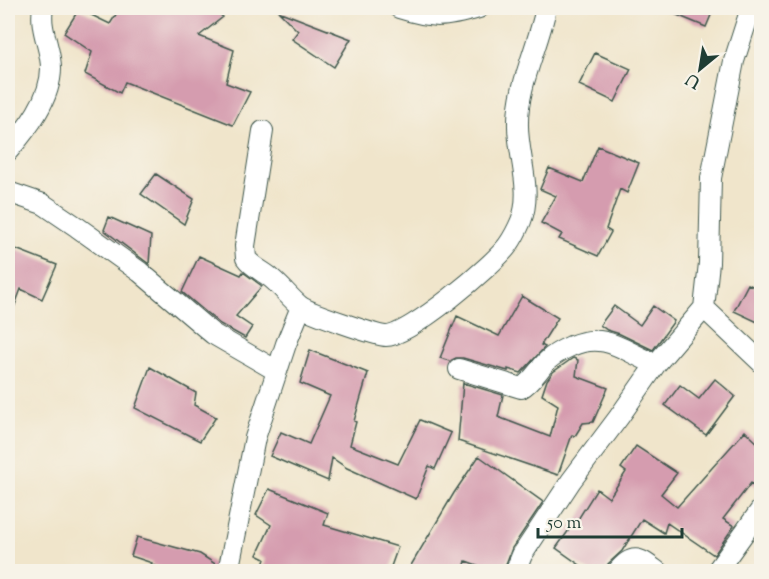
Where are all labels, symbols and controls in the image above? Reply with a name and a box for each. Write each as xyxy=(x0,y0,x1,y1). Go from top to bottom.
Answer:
north arrow xyxy=(670,39,730,99)
text: U xyxy=(682,66,705,93)
scale bar xyxy=(538,501,682,539)
text: 50 m xyxy=(546,511,582,537)

